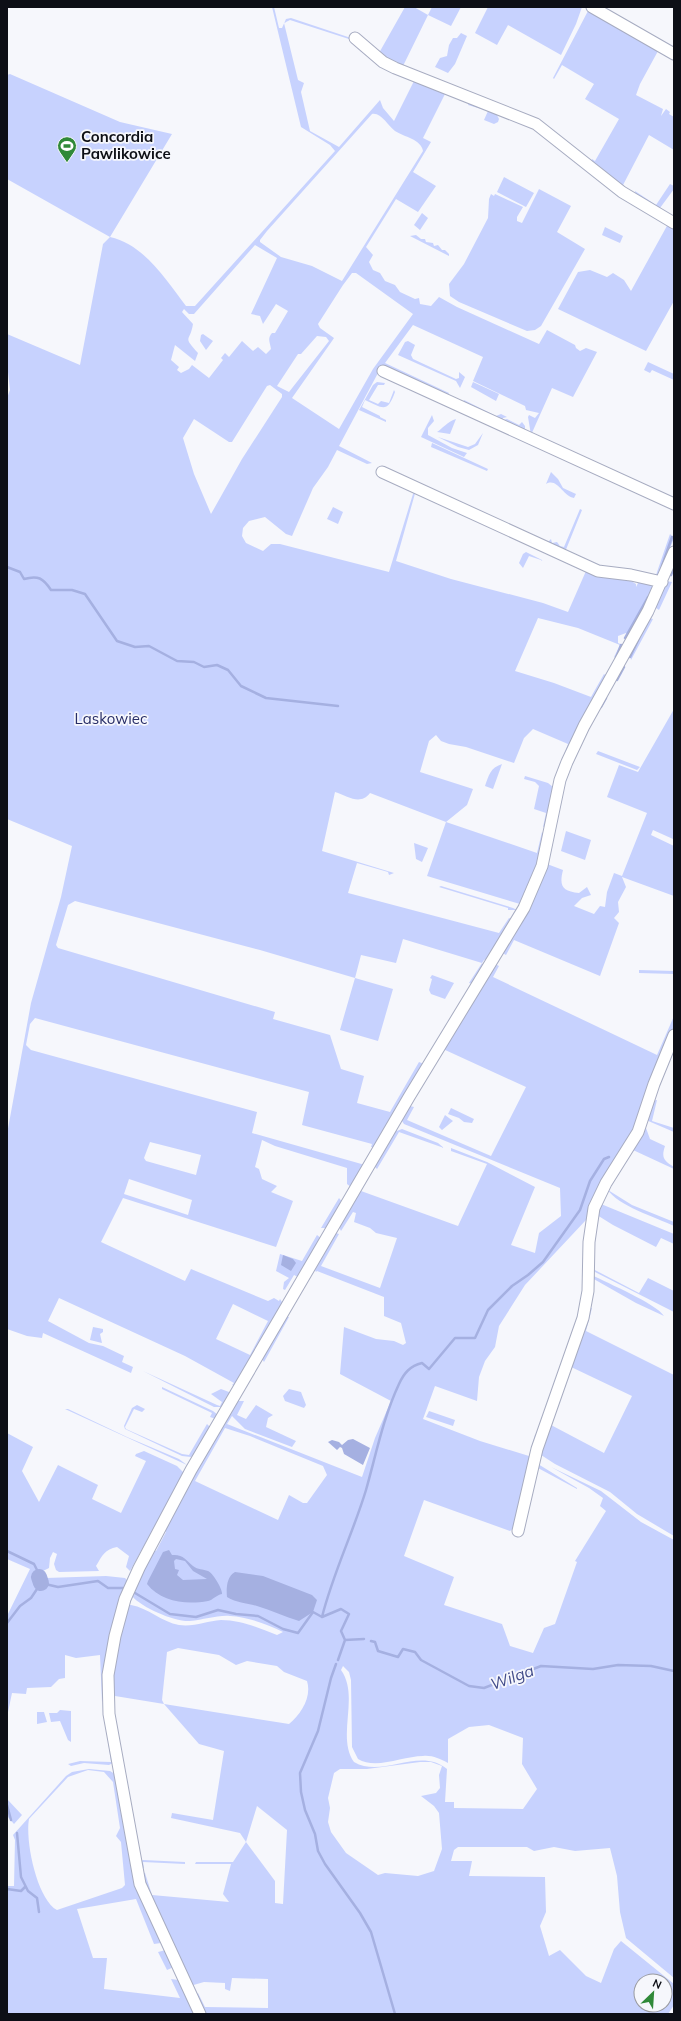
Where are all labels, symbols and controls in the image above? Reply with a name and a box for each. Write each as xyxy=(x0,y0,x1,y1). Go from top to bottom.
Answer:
place label: Concordia Pawlikowice xyxy=(81,127,171,163)
sports icon: Concordia Pawlikowice xyxy=(56,135,78,163)
park label: Laskowiec xyxy=(75,709,147,728)
water label: Wilga xyxy=(488,1660,537,1694)
north arrow xyxy=(633,1973,673,2013)
text: N xyxy=(651,1976,664,1992)

